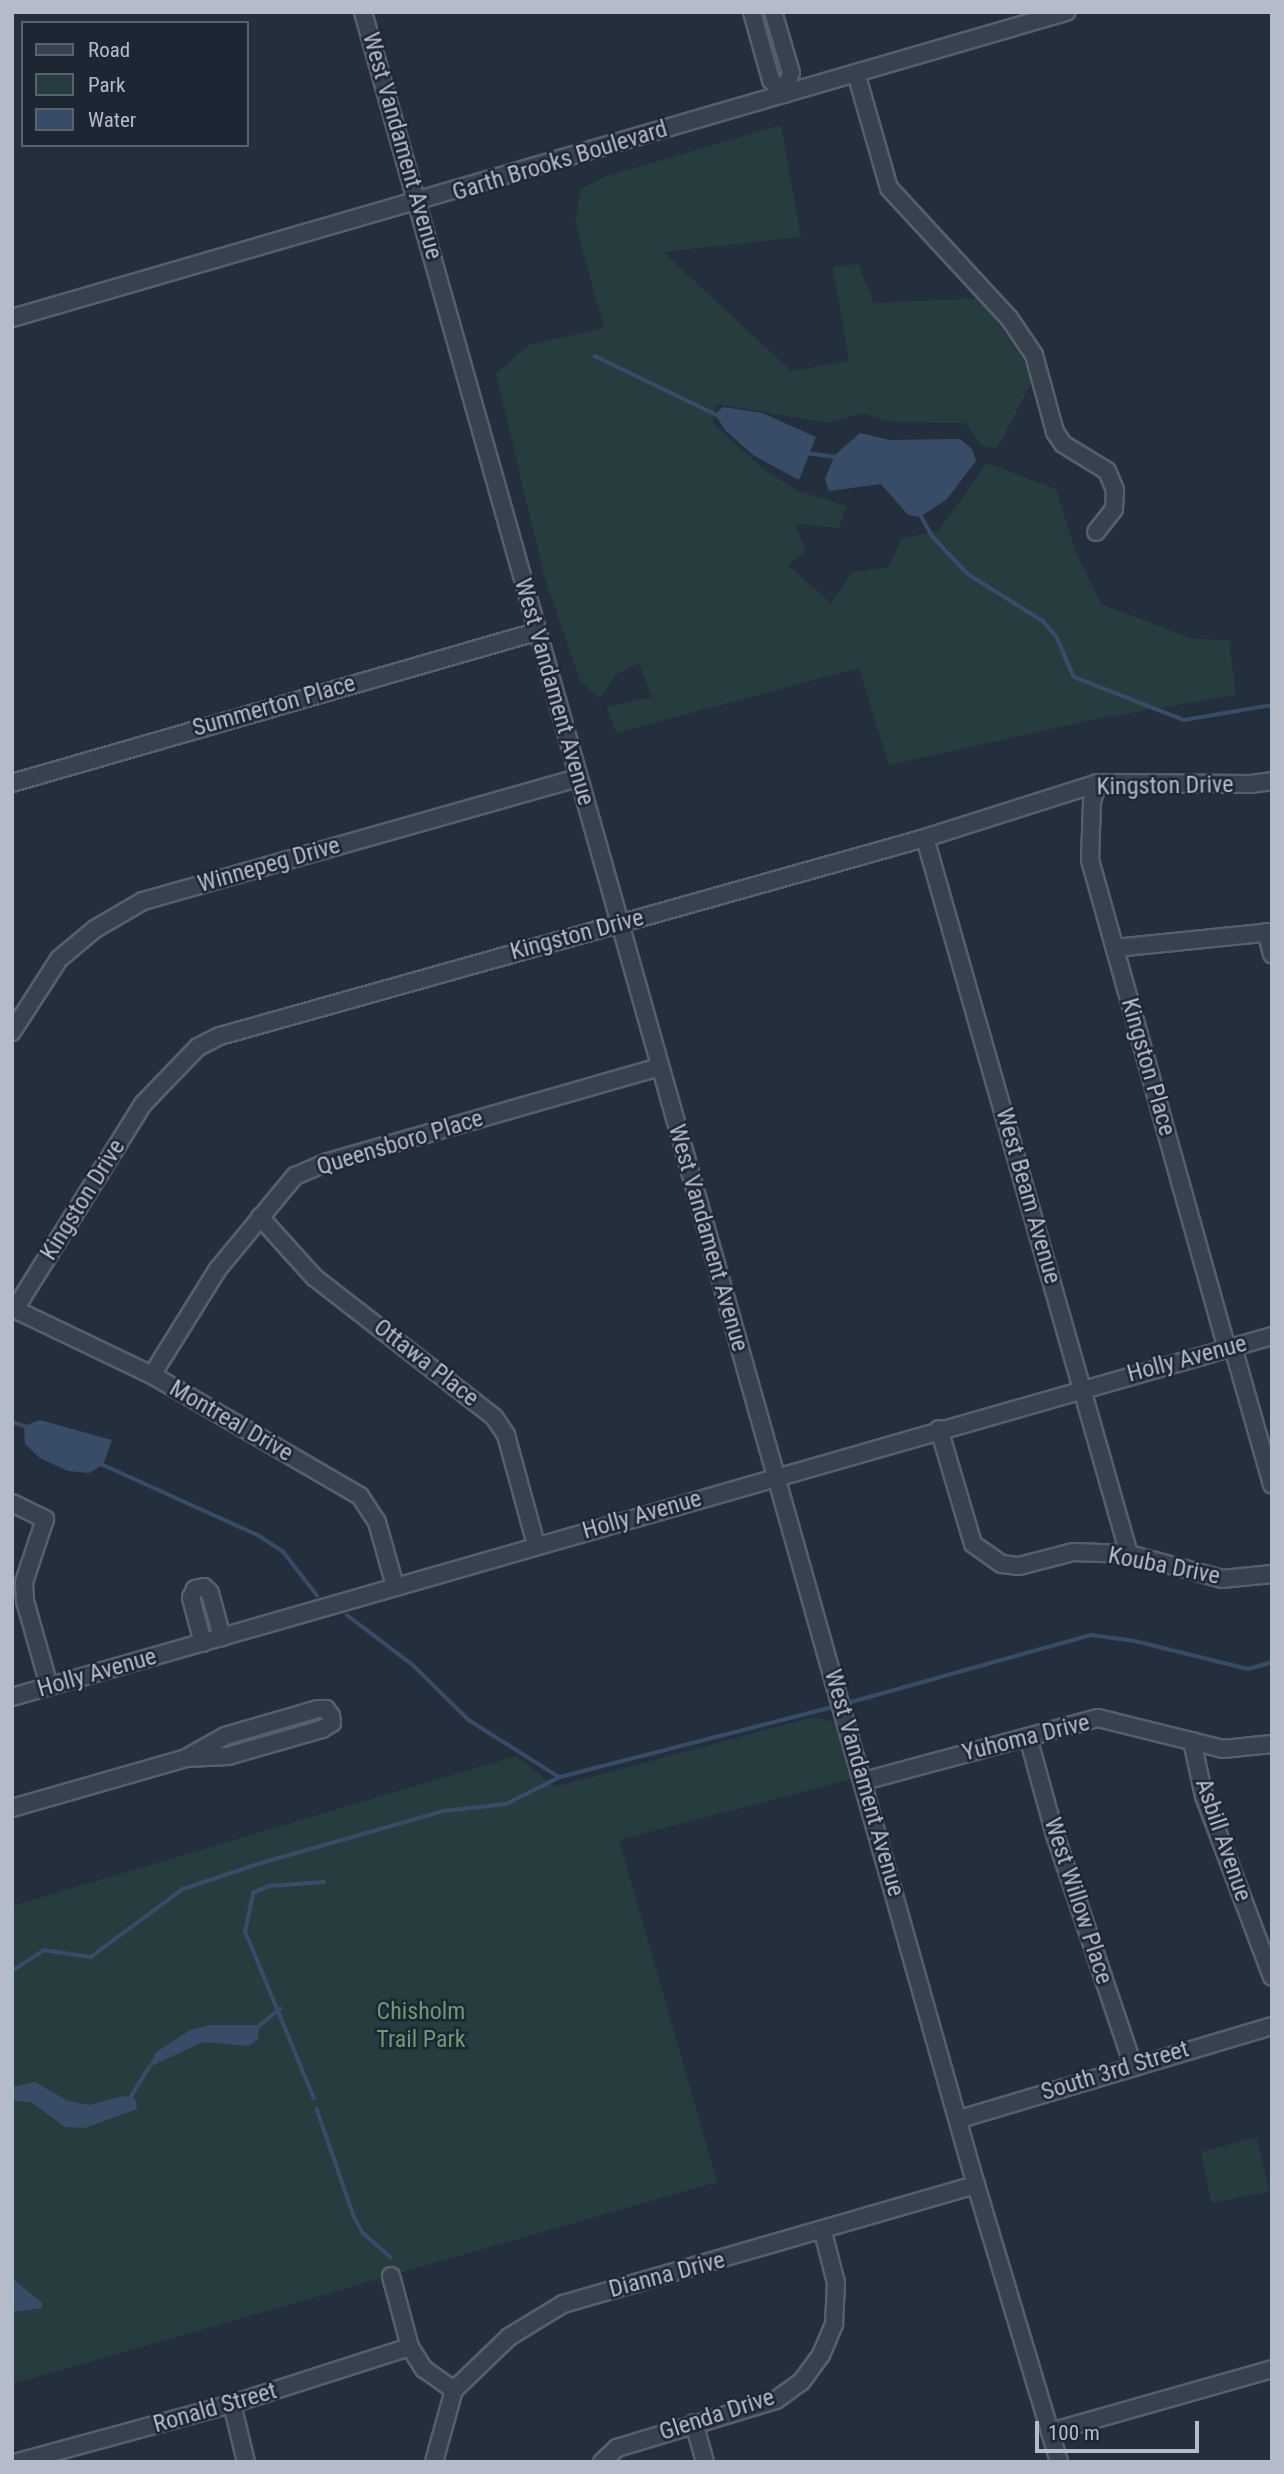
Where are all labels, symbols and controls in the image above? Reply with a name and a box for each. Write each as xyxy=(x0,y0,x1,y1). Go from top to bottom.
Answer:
legend xyxy=(21,21,248,147)
street label: West Vandament Avenue xyxy=(356,29,448,263)
text: Road xyxy=(88,38,130,62)
text: Park xyxy=(88,73,125,97)
text: Water xyxy=(88,108,136,132)
street label: Garth Brooks Boulevard xyxy=(449,115,671,207)
street label: West Vandament Avenue xyxy=(508,575,600,809)
street label: Summerton Place xyxy=(189,669,359,743)
street label: Kingston Drive xyxy=(1096,770,1234,802)
street label: Winnepeg Drive xyxy=(195,831,343,899)
street label: Kingston Drive xyxy=(507,903,647,967)
street label: Kingston Place xyxy=(1115,995,1181,1139)
street label: Queensboro Place xyxy=(313,1104,487,1182)
street label: West Beam Avenue xyxy=(989,1105,1067,1287)
street label: West Vandament Avenue xyxy=(662,1121,754,1355)
street label: Kingston Drive xyxy=(35,1134,131,1266)
street label: Ottawa Place xyxy=(368,1313,484,1413)
street label: Holly Avenue xyxy=(1124,1329,1250,1389)
street label: Montreal Drive xyxy=(164,1374,298,1468)
street label: Holly Avenue xyxy=(579,1484,705,1546)
street label: Kouba Drive xyxy=(1106,1541,1222,1591)
street label: Holly Avenue xyxy=(34,1642,160,1704)
street label: West Vandament Avenue xyxy=(818,1666,910,1900)
street label: Yuhoma Drive xyxy=(959,1708,1093,1768)
street label: Asbill Avenue xyxy=(1189,1775,1257,1905)
street label: West Willow Place xyxy=(1038,1814,1118,1988)
park label: Chisholm Trail Park xyxy=(376,1998,466,2054)
street label: South 3rd Street xyxy=(1038,2035,1192,2107)
street label: Dianna Drive xyxy=(606,2246,728,2304)
street label: Ronald Street xyxy=(150,2377,280,2439)
street label: Glenda Drive xyxy=(656,2383,778,2447)
scale bar xyxy=(1039,2408,1204,2452)
text: 100 m xyxy=(1048,2421,1100,2445)

